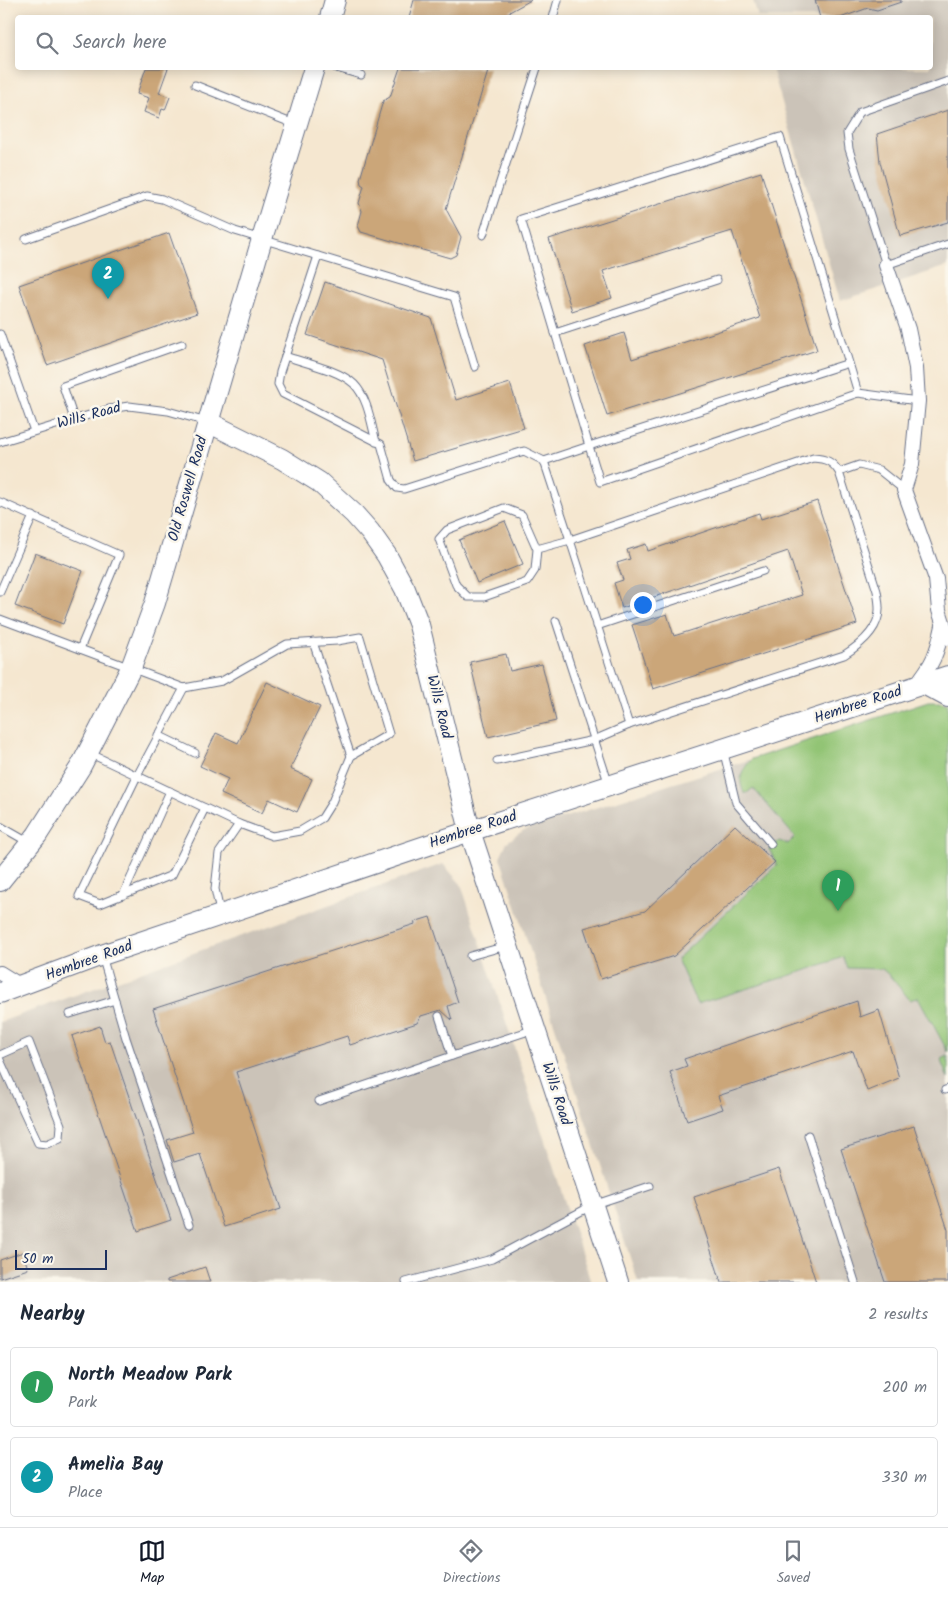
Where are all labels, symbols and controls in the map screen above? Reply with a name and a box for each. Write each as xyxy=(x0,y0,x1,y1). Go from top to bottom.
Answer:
search box xyxy=(15,15,933,70)
text: Search here xyxy=(73,28,167,58)
icon: search xyxy=(33,29,61,57)
pin: 2 xyxy=(92,258,124,299)
street label: Wills Road xyxy=(54,396,124,436)
street label: Old Roswell Road xyxy=(161,433,215,545)
your location xyxy=(630,592,656,618)
street label: Wills Road xyxy=(419,672,459,742)
street label: Hembree Road xyxy=(811,679,906,730)
street label: Hembree Road xyxy=(426,804,521,855)
pin: 1 xyxy=(822,870,854,911)
street label: Hembree Road xyxy=(42,934,136,988)
street label: Wills Road xyxy=(535,1059,578,1129)
scale bar xyxy=(15,1247,108,1270)
text: 50 m xyxy=(22,1248,53,1270)
text: Nearby xyxy=(20,1298,85,1331)
text: 2 results xyxy=(868,1302,928,1327)
text: North Meadow Park xyxy=(68,1360,232,1390)
text: 1 xyxy=(35,1375,39,1400)
text: 200 m xyxy=(883,1375,927,1400)
text: Park xyxy=(68,1390,97,1415)
text: Amelia Bay xyxy=(68,1450,163,1480)
text: 2 xyxy=(32,1465,42,1490)
text: 330 m xyxy=(882,1465,927,1490)
text: Place xyxy=(68,1480,102,1505)
tab: Map xyxy=(138,1537,166,1589)
tab: Directions xyxy=(442,1537,500,1589)
tab: Saved xyxy=(777,1537,810,1589)

